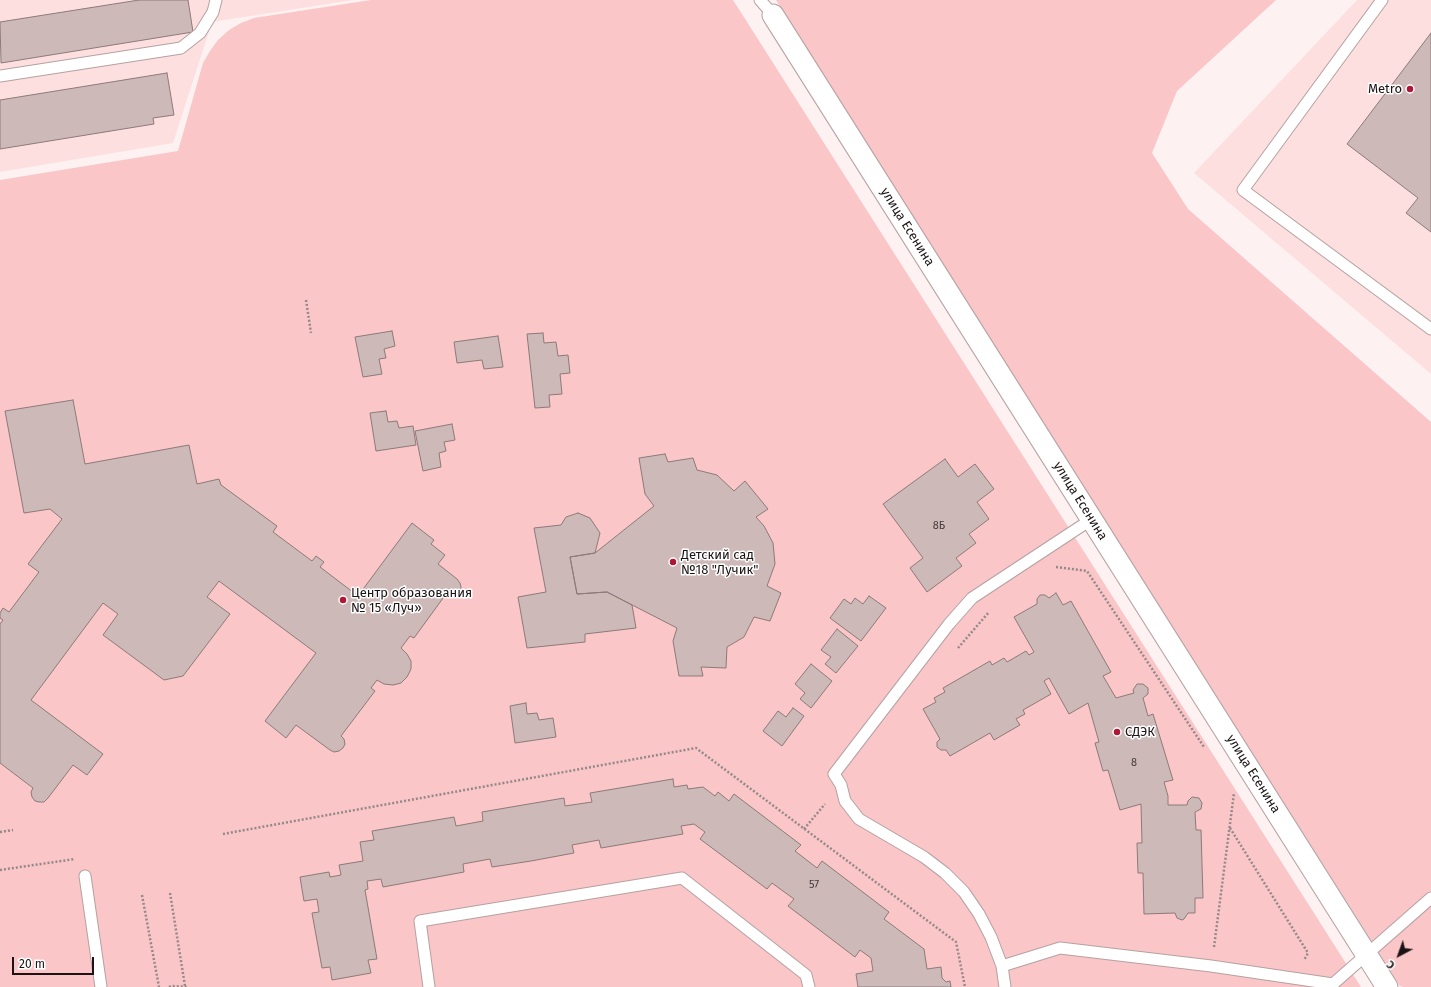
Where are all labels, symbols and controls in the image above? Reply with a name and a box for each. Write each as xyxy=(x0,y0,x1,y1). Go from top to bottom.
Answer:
place label: Metro xyxy=(1368,81,1402,97)
marker: Metro xyxy=(1405,84,1415,94)
street label: улица Есенина xyxy=(877,185,937,269)
street label: улица Есенина xyxy=(1050,459,1110,543)
house number: 8Б xyxy=(933,519,945,533)
place label: Детский сад №18 "Лучик" xyxy=(681,547,758,578)
marker: Детский сад №18 "Лучик" xyxy=(668,557,678,567)
place label: Центр образования № 15 «Луч» xyxy=(351,585,472,616)
marker: Центр образования № 15 «Луч» xyxy=(338,595,348,605)
place label: СДЭК xyxy=(1125,724,1155,740)
marker: СДЭК xyxy=(1112,727,1122,737)
street label: улица Есенина xyxy=(1223,732,1283,816)
house number: 8 xyxy=(1131,756,1137,770)
house number: 57 xyxy=(809,878,819,892)
north arrow xyxy=(1379,935,1419,975)
scale bar xyxy=(14,949,96,975)
text: 20 m xyxy=(19,957,45,971)
text: С xyxy=(1384,957,1397,971)

